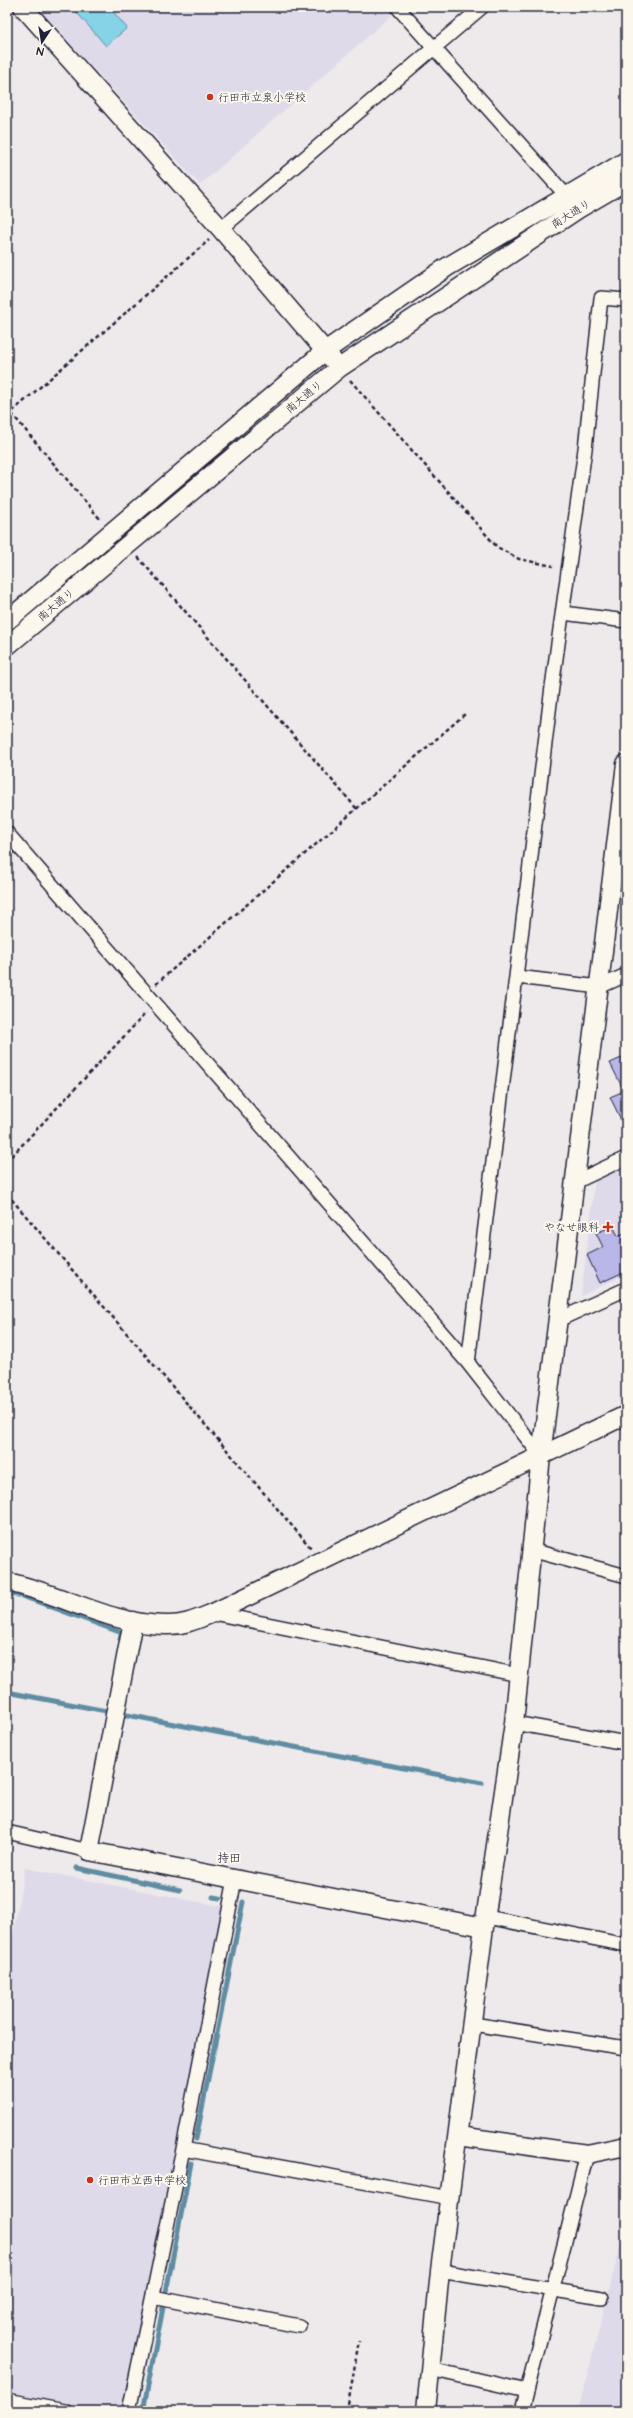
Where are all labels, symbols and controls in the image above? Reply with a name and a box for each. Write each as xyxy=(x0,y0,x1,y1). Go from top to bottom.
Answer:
north arrow xyxy=(22,22,62,62)
text: N xyxy=(35,43,45,59)
place label: 行田市立泉小学校 xyxy=(218,90,306,105)
marker: 行田市立泉小学校 xyxy=(205,92,215,102)
street label: 南大通り xyxy=(548,196,594,232)
street label: 南大通り xyxy=(282,377,326,417)
street label: 南大通り xyxy=(34,585,78,625)
place label: やなせ眼科 xyxy=(544,1220,599,1235)
marker: やなせ眼科 xyxy=(602,1221,614,1233)
district label: 持田 xyxy=(217,1850,241,1867)
place label: 行田市立西中学校 xyxy=(98,2173,186,2188)
marker: 行田市立西中学校 xyxy=(85,2175,95,2185)

